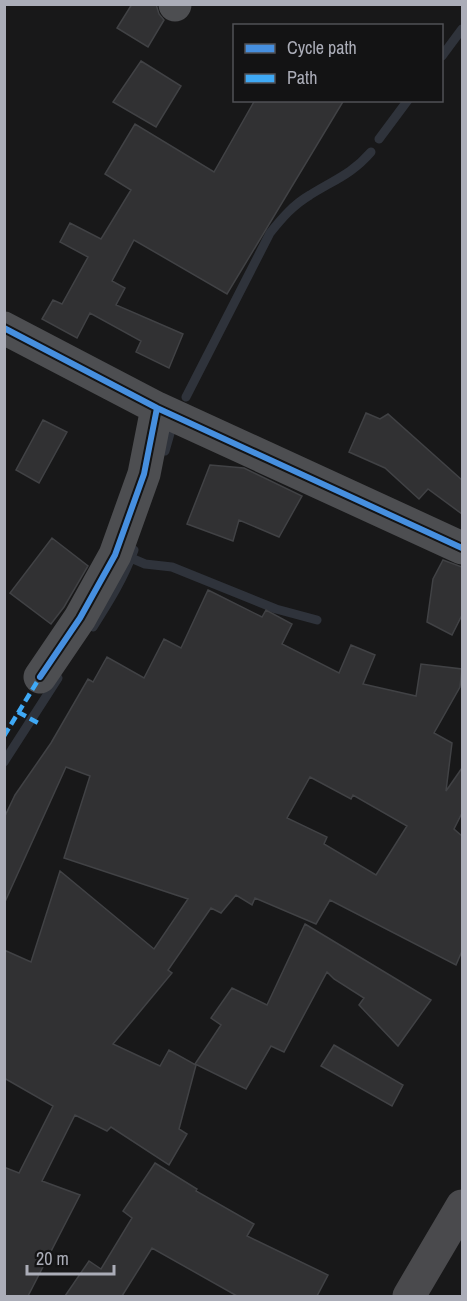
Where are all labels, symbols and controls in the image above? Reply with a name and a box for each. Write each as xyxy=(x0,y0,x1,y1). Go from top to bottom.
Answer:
legend xyxy=(233,24,443,102)
text: Cycle path xyxy=(287,35,357,60)
text: Path xyxy=(287,65,317,90)
scale bar xyxy=(27,1238,114,1276)
text: 20 m xyxy=(36,1246,69,1271)

